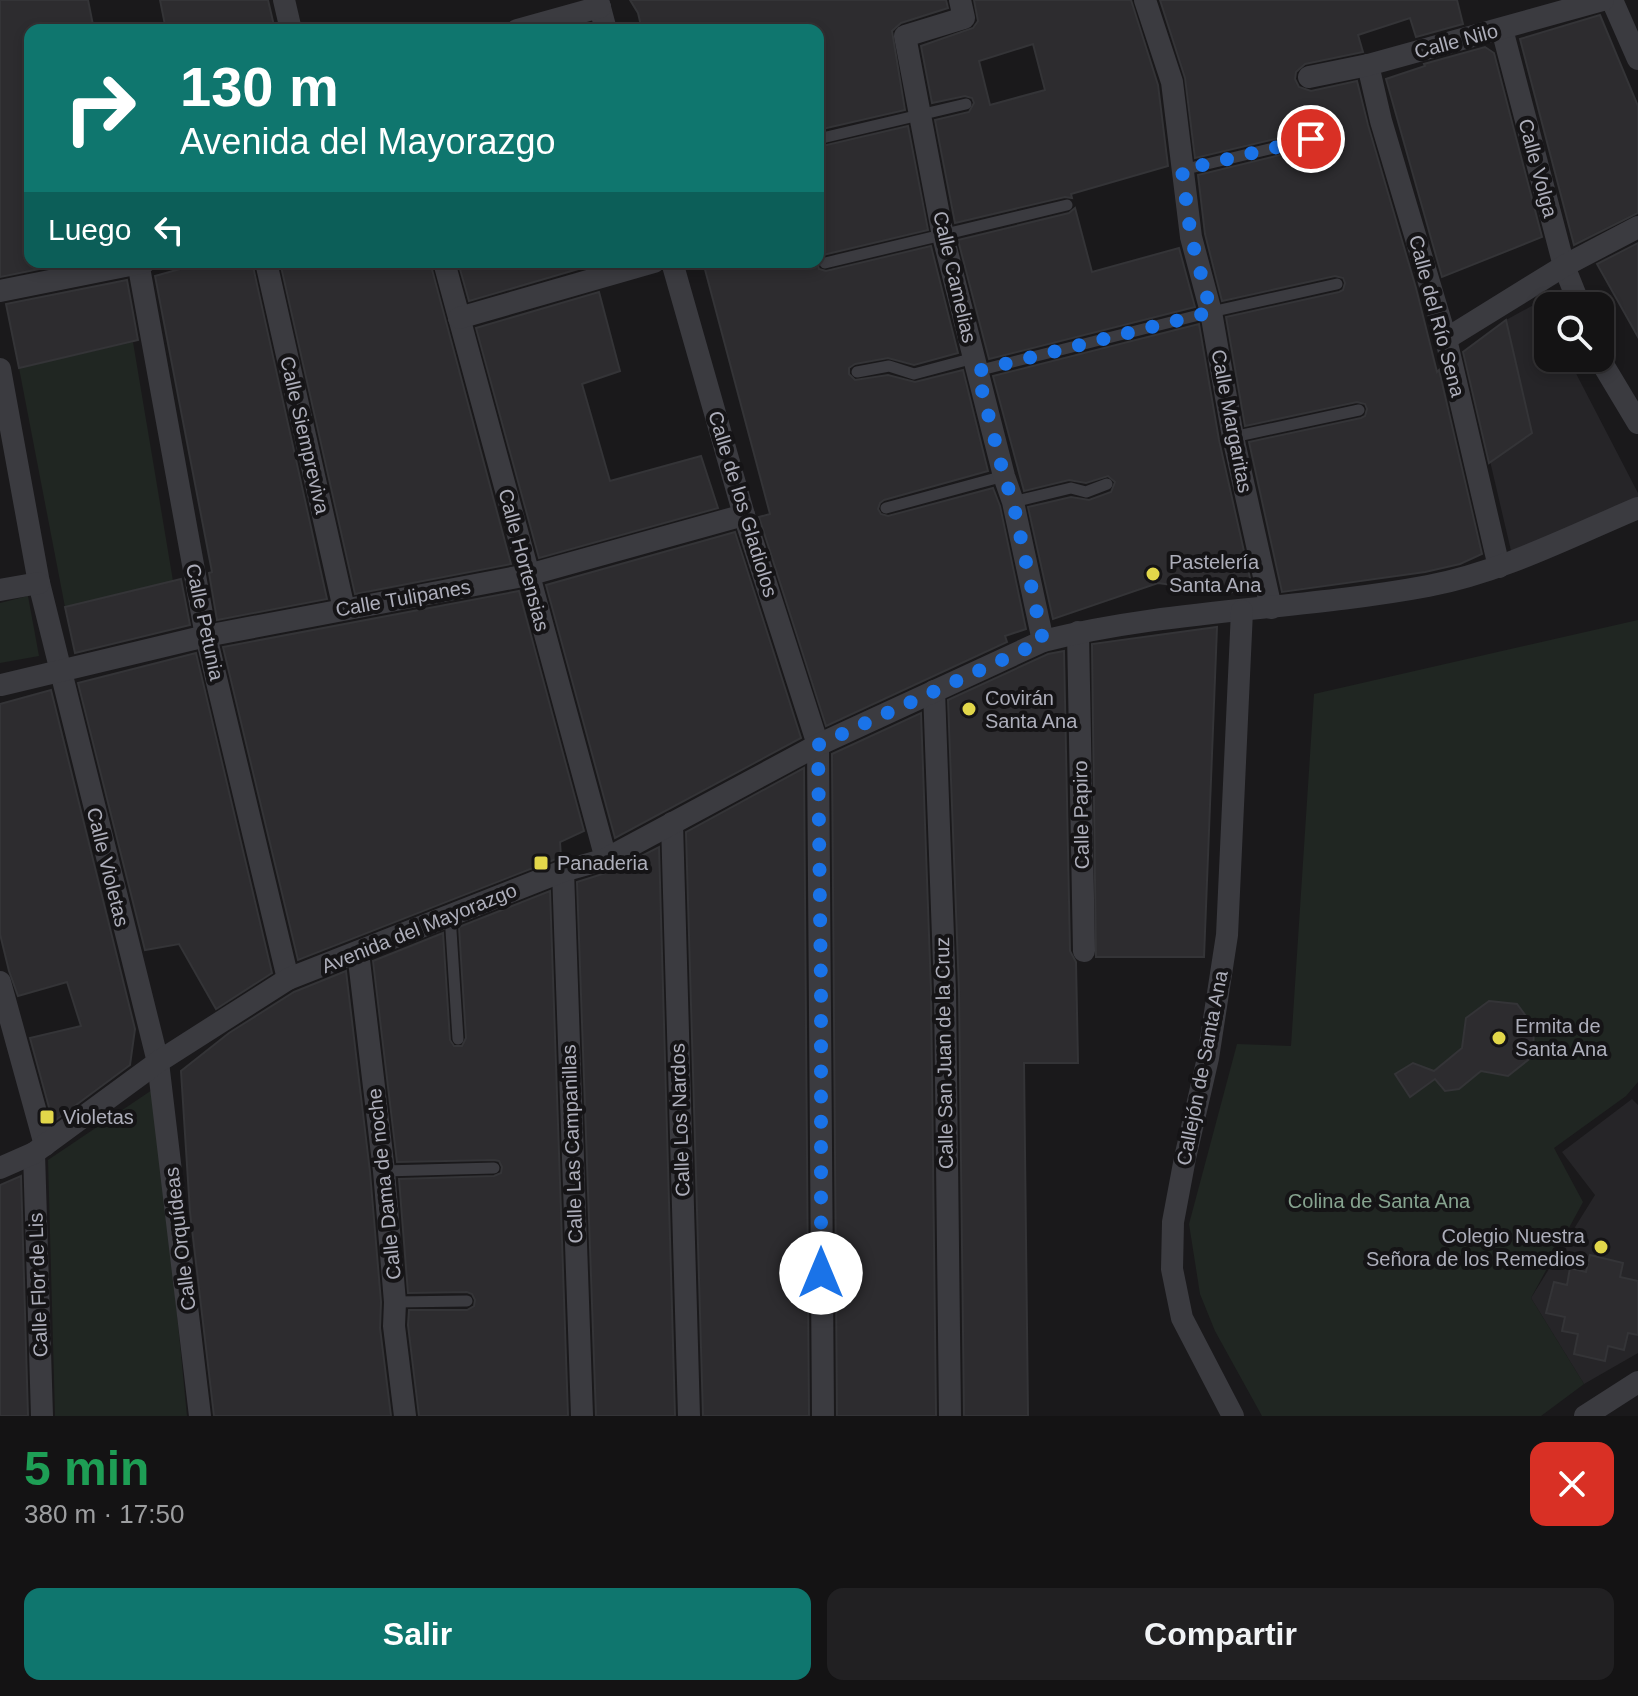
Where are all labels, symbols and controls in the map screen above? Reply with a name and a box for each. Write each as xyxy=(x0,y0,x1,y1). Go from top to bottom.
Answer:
street label: Calle Nilo xyxy=(1412,19,1500,63)
text: 130 m xyxy=(180,55,339,118)
icon: right xyxy=(48,56,152,160)
pin xyxy=(1277,105,1345,173)
street label: Calle Volga xyxy=(1514,116,1562,221)
icon: arrive xyxy=(1289,117,1333,161)
text: Avenida del Mayorazgo xyxy=(180,121,556,162)
icon: left xyxy=(147,208,191,252)
street label: Calle Camelias xyxy=(929,209,981,345)
text: Luego xyxy=(48,213,131,246)
street label: Calle del Río Sena xyxy=(1405,233,1469,400)
map controls xyxy=(1534,292,1614,372)
button: search xyxy=(1534,292,1614,372)
street label: Calle Margaritas xyxy=(1207,347,1257,495)
street label: Calle Siempreviva xyxy=(276,354,334,517)
street label: Calle de los Gladiolos xyxy=(704,408,782,600)
street label: Calle Hortensias xyxy=(494,486,554,634)
place label: Pastelería Santa Ana xyxy=(1169,551,1262,596)
street label: Calle Petunia xyxy=(182,562,228,683)
marker: Pastelería Santa Ana xyxy=(1144,565,1162,583)
street label: Calle Tulipanes xyxy=(334,575,472,621)
place label: Covirán Santa Ana xyxy=(985,687,1078,732)
marker: Covirán Santa Ana xyxy=(960,700,978,718)
street label: Calle Papiro xyxy=(1069,760,1093,870)
street label: Calle Violetas xyxy=(83,805,133,929)
place label: Panaderia xyxy=(557,852,649,874)
marker: Panaderia xyxy=(532,854,550,872)
street label: Avenida del Mayorazgo xyxy=(318,879,520,977)
street label: Calle San Juan de la Cruz xyxy=(931,937,957,1169)
street label: Callejón de Santa Ana xyxy=(1172,968,1232,1167)
place label: Ermita de Santa Ana xyxy=(1515,1015,1608,1060)
marker: Ermita de Santa Ana xyxy=(1490,1029,1508,1047)
street label: Calle Los Nardos xyxy=(666,1043,694,1197)
street label: Calle Las Campanillas xyxy=(558,1044,586,1244)
street label: Calle Dama de noche xyxy=(363,1087,405,1281)
place label: Violetas xyxy=(63,1106,134,1128)
marker: Violetas xyxy=(38,1108,56,1126)
street label: Calle Orquídeas xyxy=(160,1166,200,1312)
park label: Colina de Santa Ana xyxy=(1288,1190,1471,1212)
street label: Calle Flor de Lis xyxy=(24,1212,52,1358)
place label: Colegio Nuestra Señora de los Remedios xyxy=(1366,1225,1586,1270)
position arrow xyxy=(779,1231,863,1315)
marker: Colegio Nuestra Señora de los Remedios xyxy=(1592,1238,1610,1256)
text: 5 min xyxy=(24,1442,149,1495)
button: close xyxy=(1530,1442,1614,1526)
text: 380 m · 17:50 xyxy=(24,1499,184,1529)
button: Salir xyxy=(24,1588,811,1680)
button: Compartir xyxy=(827,1588,1614,1680)

